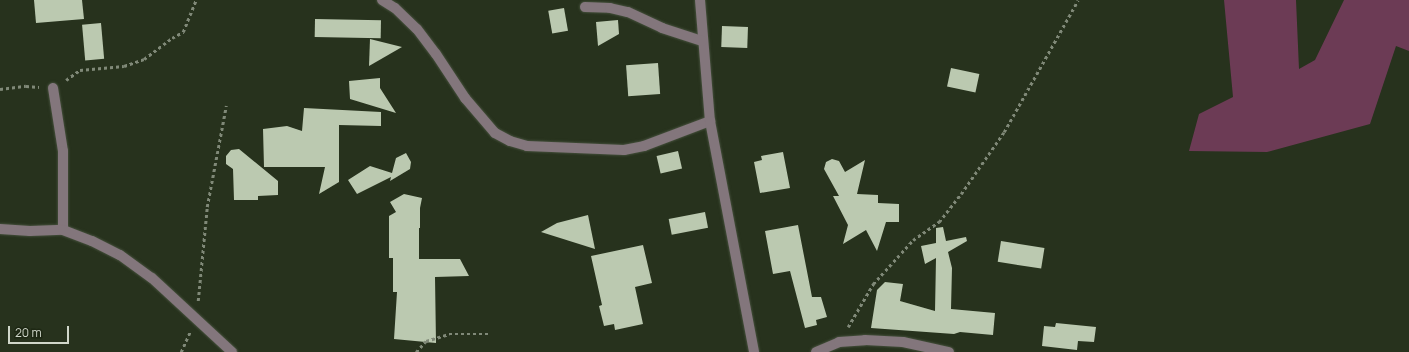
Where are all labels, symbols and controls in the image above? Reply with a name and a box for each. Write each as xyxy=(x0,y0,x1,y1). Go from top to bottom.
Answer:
scale bar xyxy=(10,318,71,344)
text: 20 m xyxy=(15,324,42,341)

